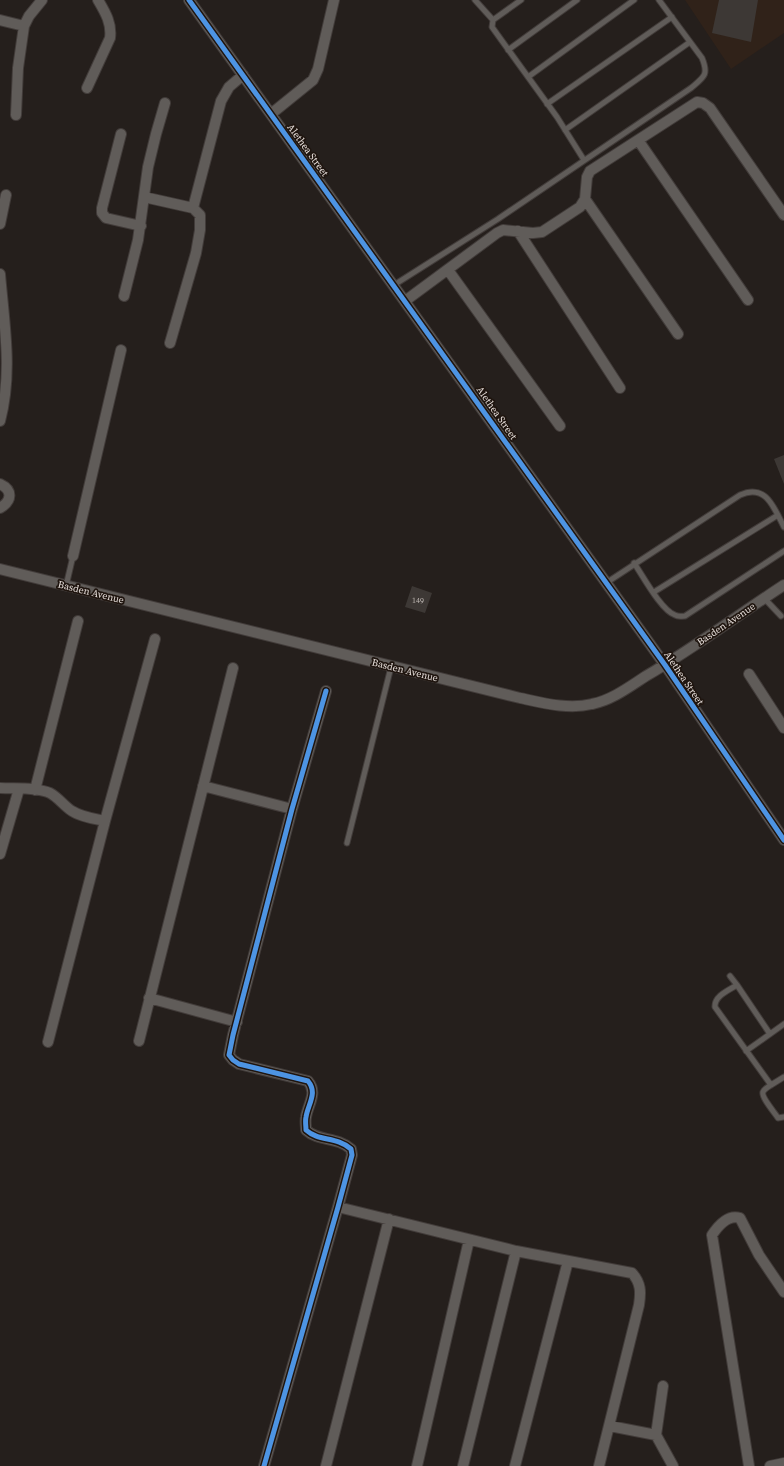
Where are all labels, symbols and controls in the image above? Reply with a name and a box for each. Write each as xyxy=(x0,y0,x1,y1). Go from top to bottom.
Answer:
street label: Alethea Street xyxy=(284,121,332,180)
street label: Alethea Street xyxy=(474,384,521,443)
street label: Basden Avenue xyxy=(57,578,125,606)
house number: 149 xyxy=(412,595,424,606)
street label: Basden Avenue xyxy=(694,600,758,648)
street label: Alethea Street xyxy=(661,649,707,708)
street label: Basden Avenue xyxy=(371,656,439,684)

